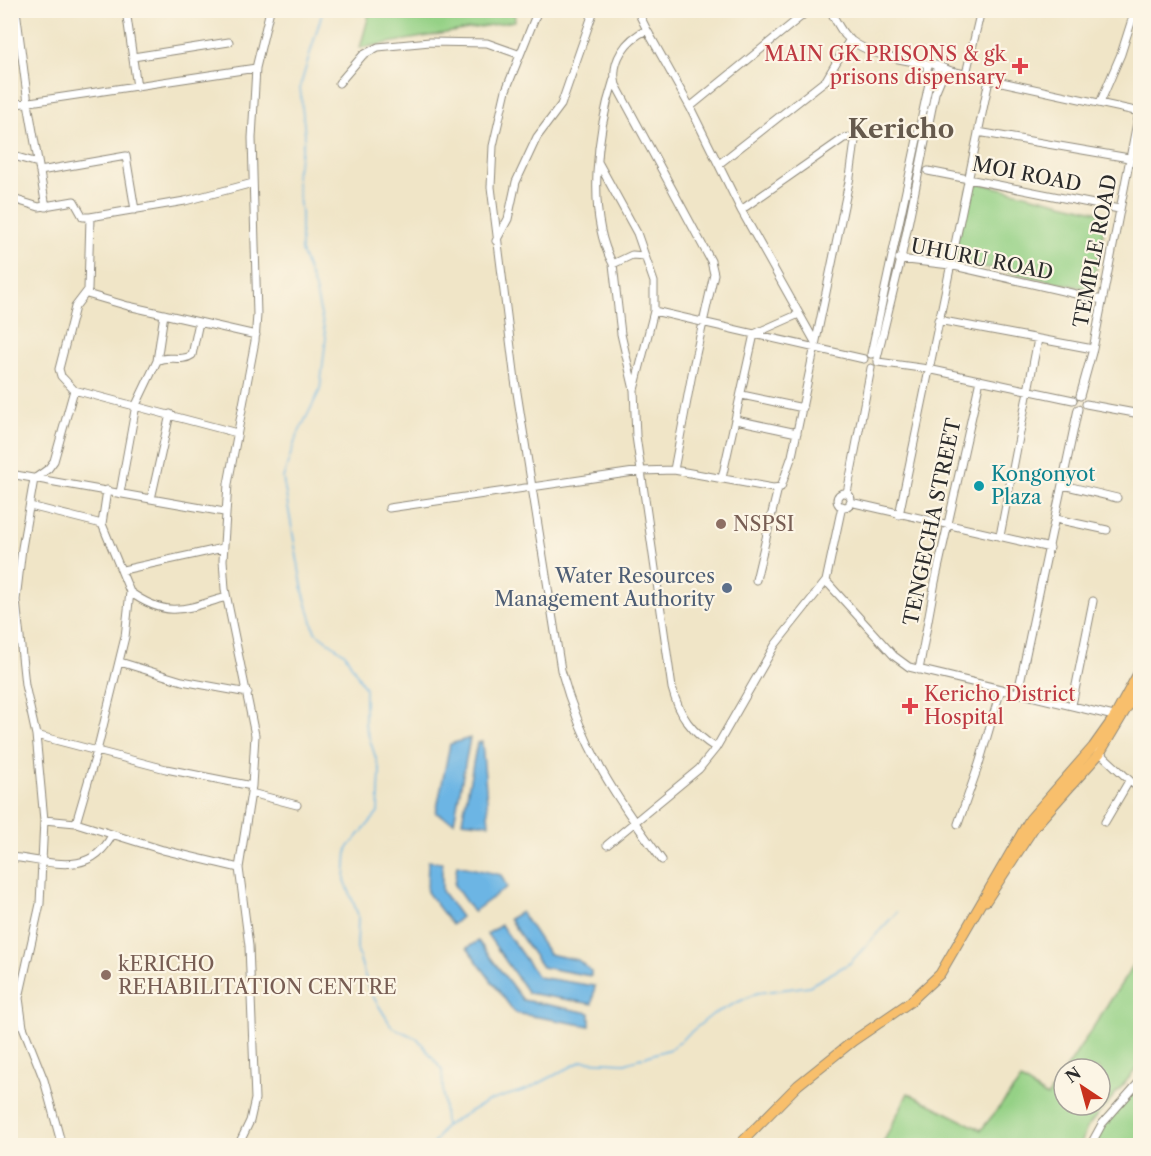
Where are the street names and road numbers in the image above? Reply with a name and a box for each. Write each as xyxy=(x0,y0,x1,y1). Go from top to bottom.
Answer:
street label: MOI ROAD xyxy=(970,152,1084,196)
street label: TEMPLE ROAD xyxy=(1068,172,1122,330)
street label: UHURU ROAD xyxy=(909,233,1055,285)
street label: TENGECHA STREET xyxy=(898,416,966,628)

